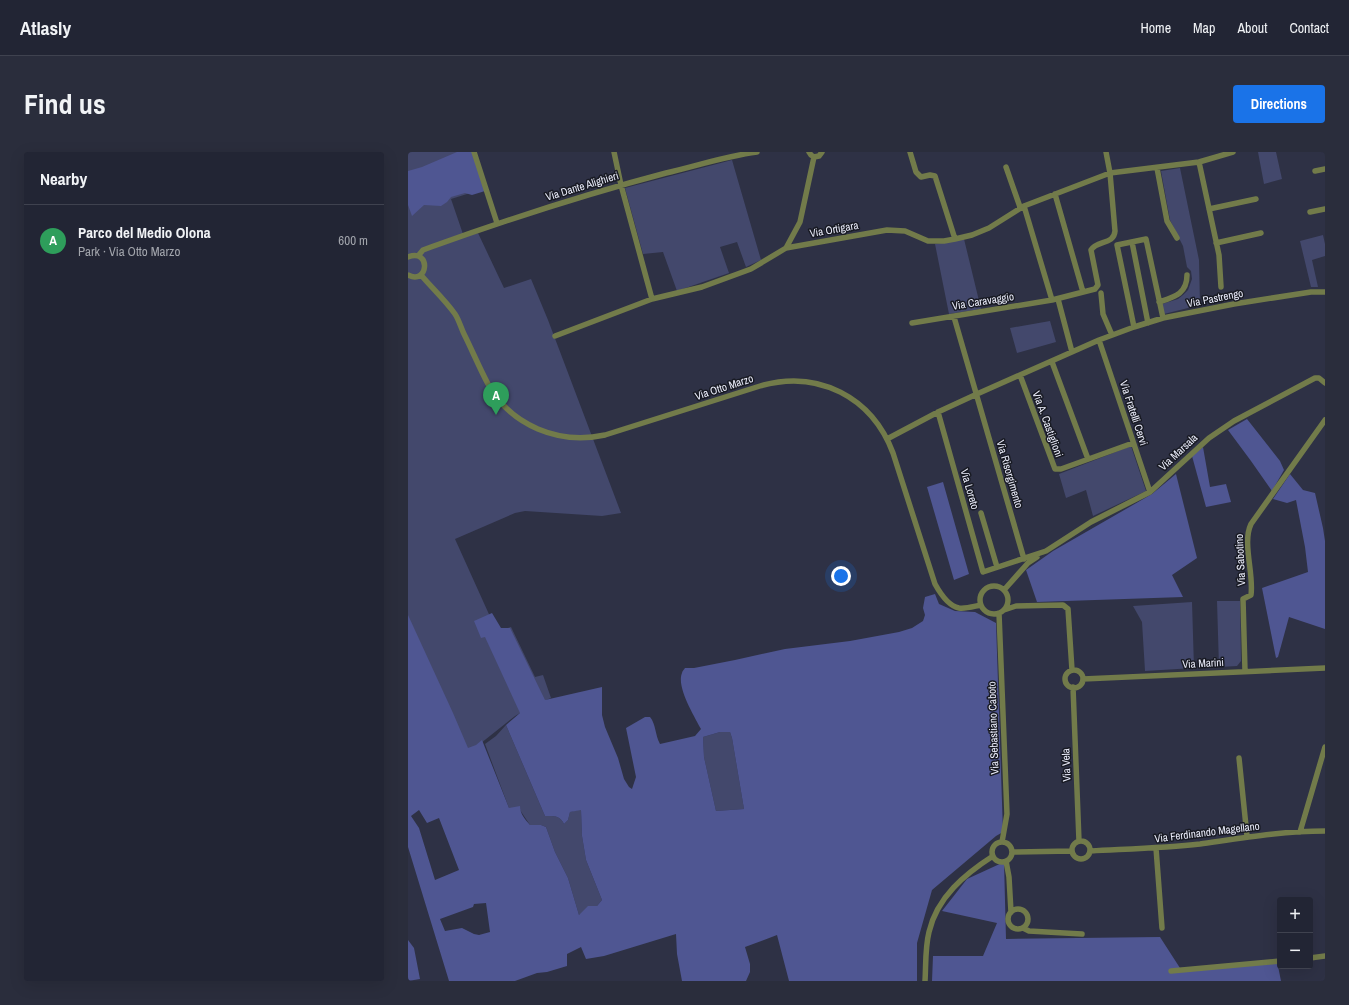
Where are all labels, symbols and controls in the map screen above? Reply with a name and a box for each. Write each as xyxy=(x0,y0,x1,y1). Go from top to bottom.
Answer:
text: Atlasly xyxy=(20,15,71,41)
text: Home xyxy=(1140,19,1171,37)
text: Map xyxy=(1193,19,1215,37)
text: About xyxy=(1237,19,1267,37)
text: Contact xyxy=(1289,19,1329,37)
text: Find us xyxy=(24,85,106,123)
button: Directions xyxy=(1233,85,1325,123)
text: Nearby xyxy=(40,167,87,190)
street label: Via Dante Alighieri xyxy=(544,168,620,204)
street label: Via Ortigara xyxy=(809,218,859,240)
text: Parco del Medio Olona xyxy=(78,222,211,243)
text: A xyxy=(49,232,57,249)
text: 600 m xyxy=(338,232,368,249)
text: Park · Via Otto Marzo xyxy=(78,243,180,260)
street label: Via Pastrengo xyxy=(1186,286,1244,310)
street label: Via Caravaggio xyxy=(951,289,1015,313)
street label: Via Otto Marzo xyxy=(693,371,755,403)
street label: Via Fratelli Cervi xyxy=(1117,379,1151,447)
pin: A xyxy=(483,382,509,415)
street label: Via A. Castiglioni xyxy=(1030,389,1066,459)
street label: Via Marsala xyxy=(1156,431,1200,473)
street label: Via Risorgimento xyxy=(994,438,1026,510)
street label: Via Loreto xyxy=(958,467,982,511)
street label: Via Sabotino xyxy=(1232,534,1248,586)
your location xyxy=(831,566,851,586)
street label: Via Marini xyxy=(1182,655,1224,671)
street label: Via Sebastiano Caboto xyxy=(984,681,1002,775)
street label: Via Vela xyxy=(1058,748,1074,782)
street label: Via Ferdinando Magellano xyxy=(1154,819,1260,845)
map controls xyxy=(1277,897,1313,969)
button: + xyxy=(1277,897,1313,933)
button: − xyxy=(1277,933,1313,969)

